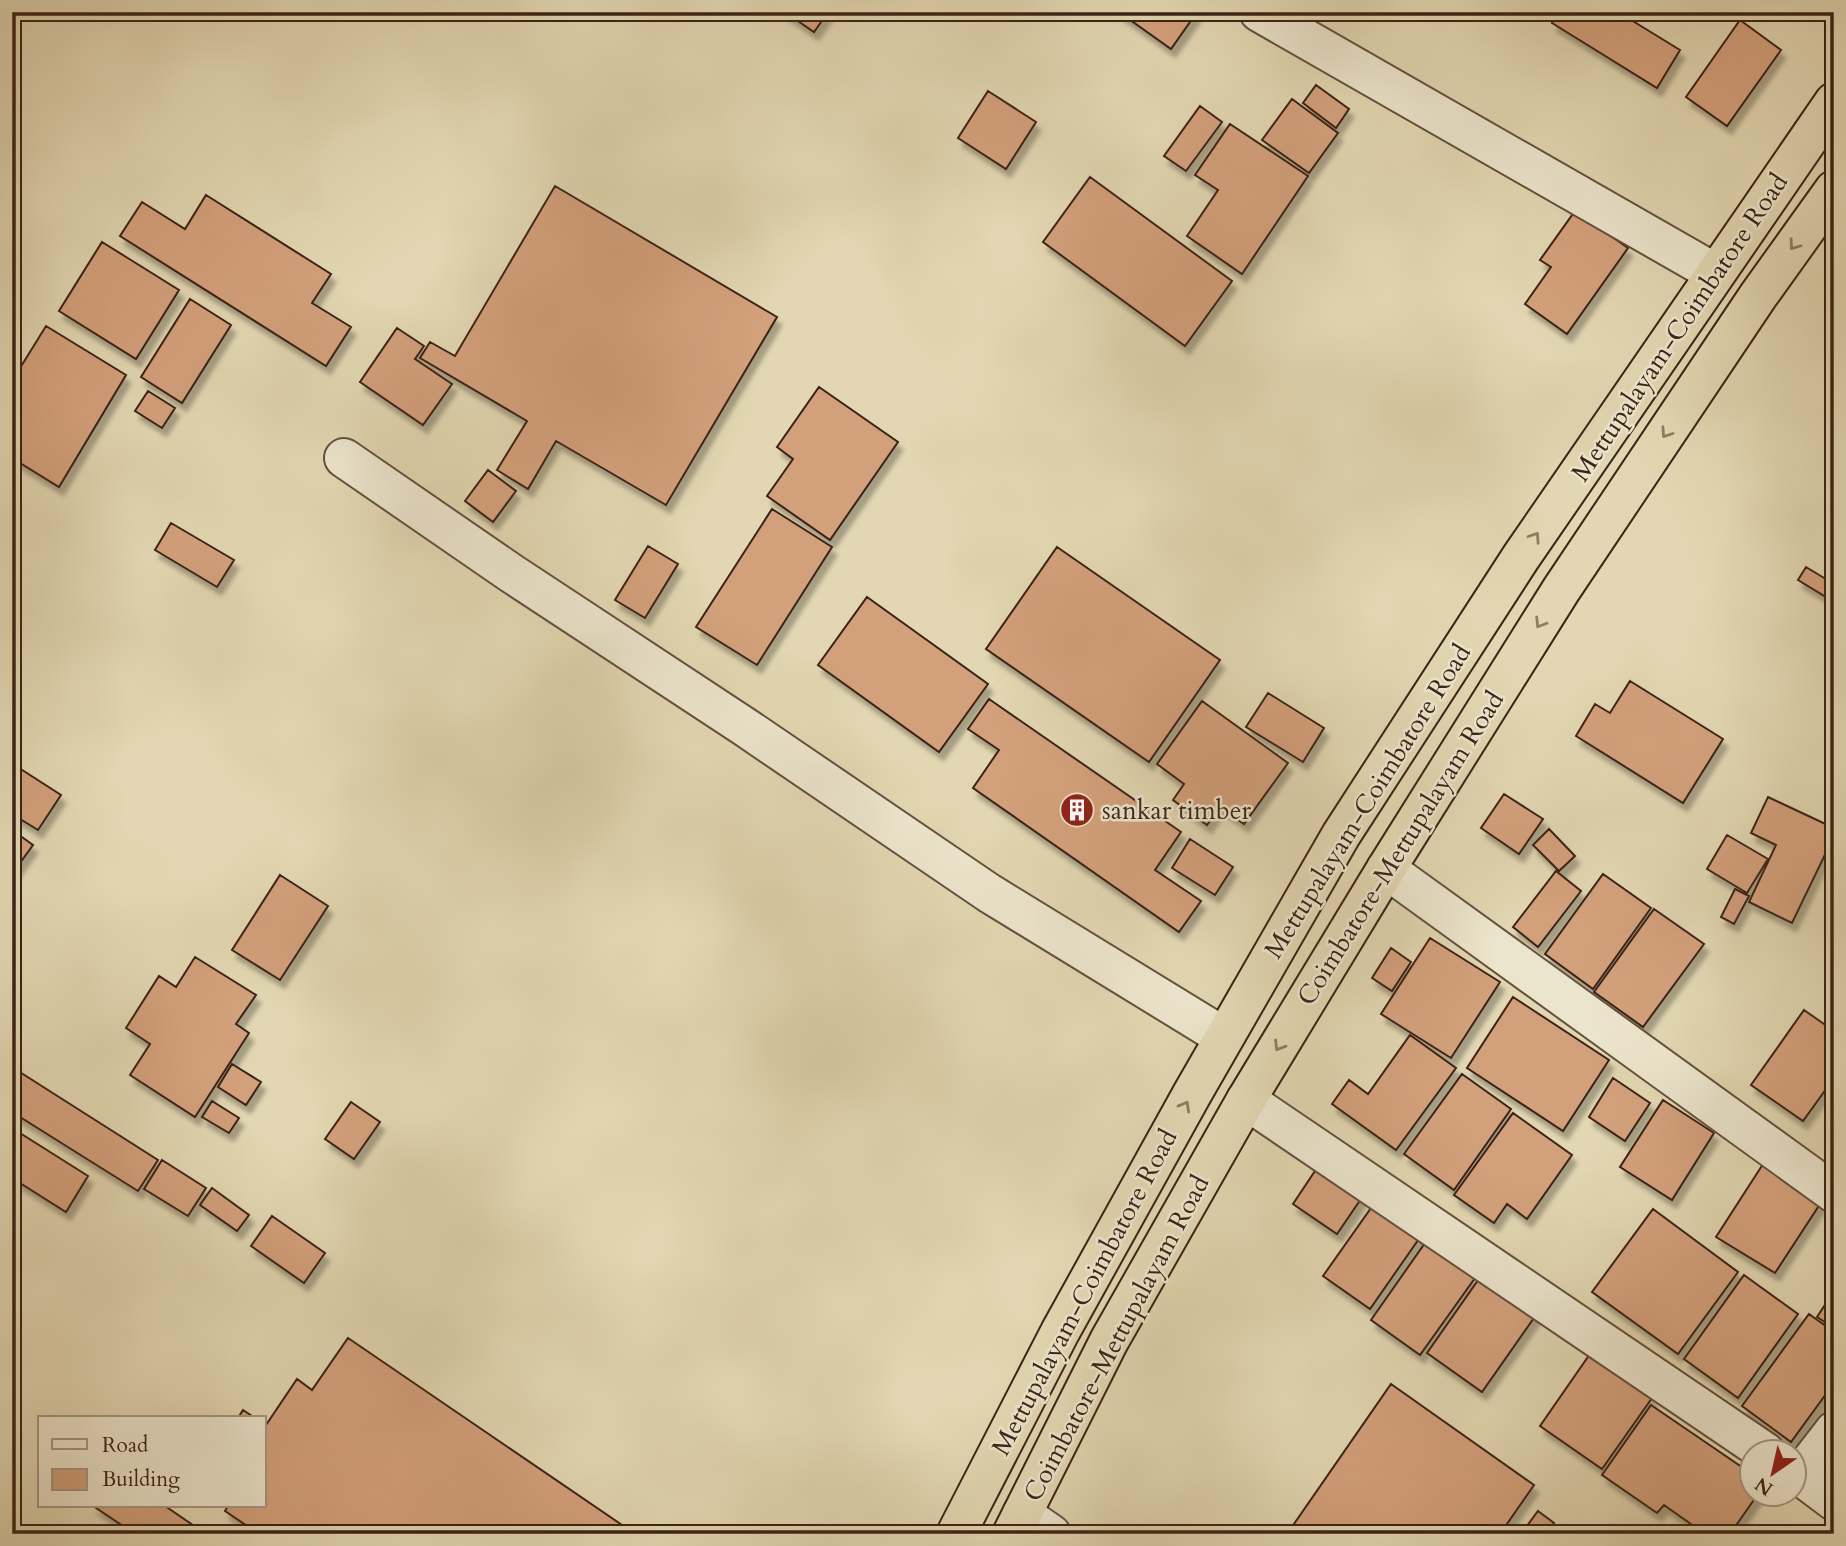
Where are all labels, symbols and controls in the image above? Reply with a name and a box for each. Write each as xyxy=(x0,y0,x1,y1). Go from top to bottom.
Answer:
street label: Mettupalayam-Coimbatore Road xyxy=(1563,166,1796,488)
one-way arrow xyxy=(1790,237,1802,250)
one-way arrow xyxy=(1662,425,1674,438)
one-way arrow xyxy=(1527,532,1539,545)
one-way arrow xyxy=(1535,615,1548,628)
street label: Mettupalayam-Coimbatore Road xyxy=(1256,637,1479,965)
street label: Coimbatore-Mettupalayam Road xyxy=(1289,684,1512,1012)
building icon: sankar timber xyxy=(1058,791,1096,829)
place label: sankar timber xyxy=(1102,793,1252,828)
one-way arrow xyxy=(1274,1038,1287,1051)
one-way arrow xyxy=(1177,1101,1190,1114)
street label: Mettupalayam-Coimbatore Road xyxy=(983,1123,1186,1461)
street label: Coimbatore-Mettupalayam Road xyxy=(1015,1169,1218,1507)
legend xyxy=(38,1416,266,1508)
text: Road xyxy=(102,1431,148,1460)
north arrow xyxy=(1738,1438,1808,1508)
text: Building xyxy=(102,1465,180,1494)
text: N xyxy=(1750,1471,1778,1502)

